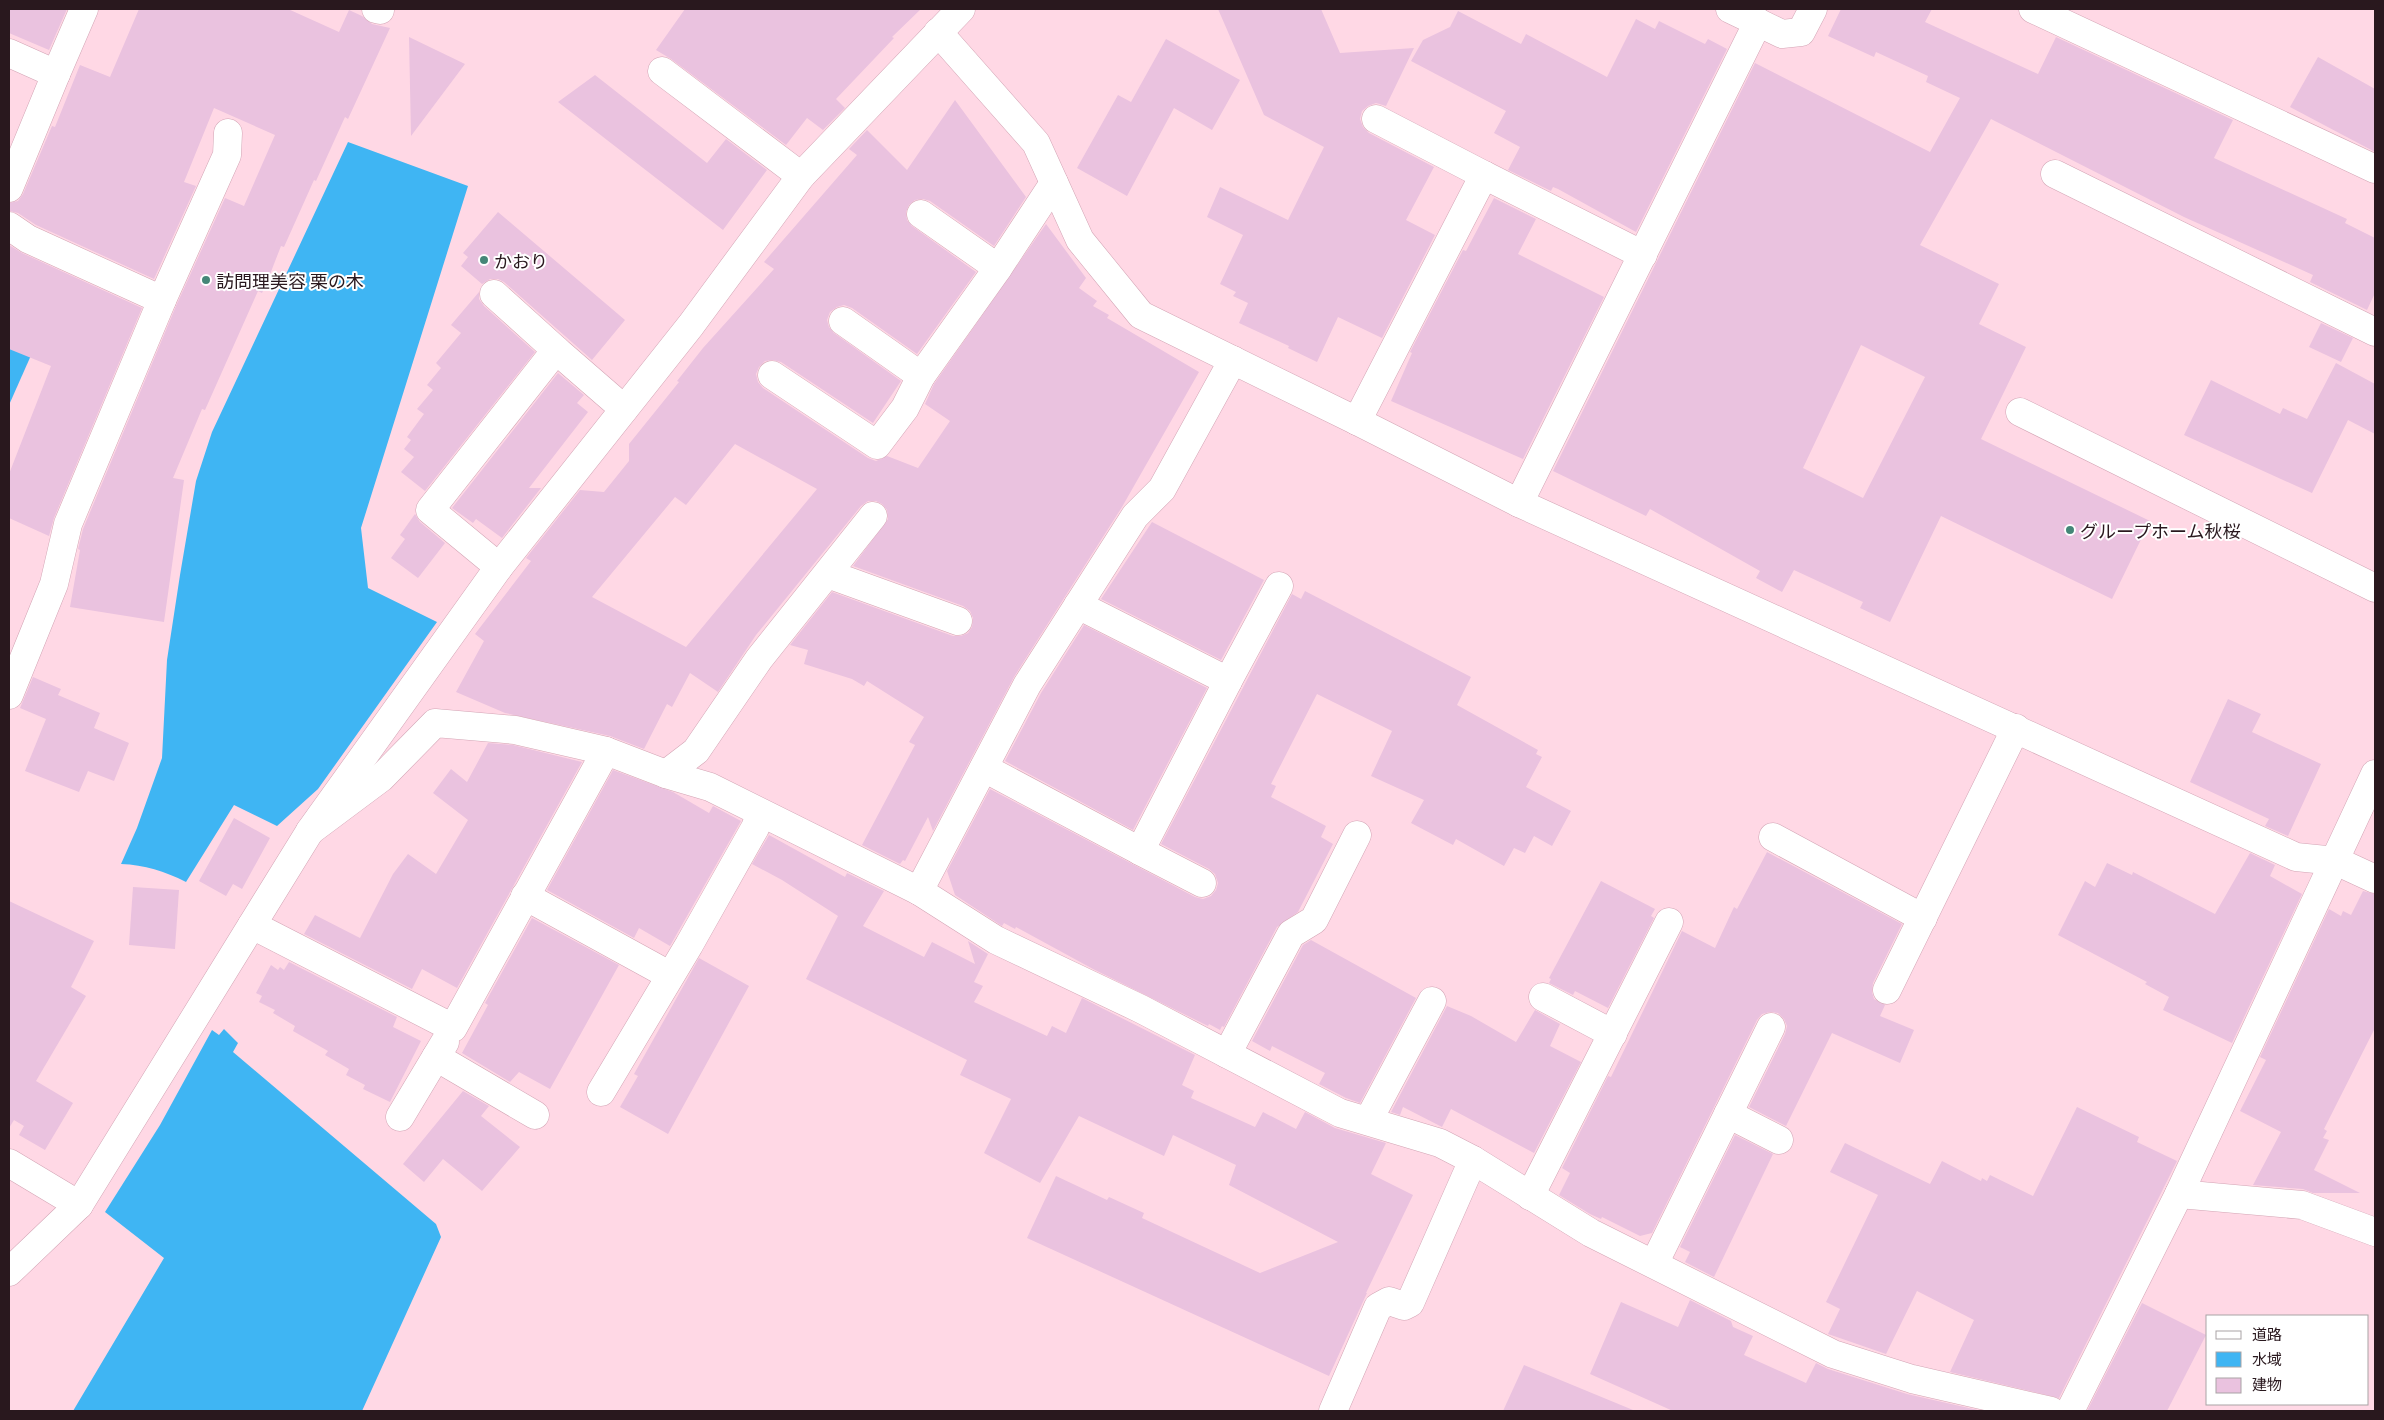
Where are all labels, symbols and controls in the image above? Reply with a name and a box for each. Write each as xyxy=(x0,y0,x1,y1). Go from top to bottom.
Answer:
place label: かおり xyxy=(494,247,548,273)
marker: かおり xyxy=(478,254,490,266)
place label: 訪問理美容 栗の木 xyxy=(216,267,364,293)
marker: 訪問理美容 栗の木 xyxy=(200,274,212,286)
place label: グループホーム秋桜 xyxy=(2080,517,2240,543)
marker: グループホーム秋桜 xyxy=(2064,524,2076,536)
legend xyxy=(2206,1315,2369,1405)
text: 道路 xyxy=(2252,1323,2282,1344)
text: 水域 xyxy=(2252,1348,2282,1369)
text: 建物 xyxy=(2252,1373,2282,1394)

